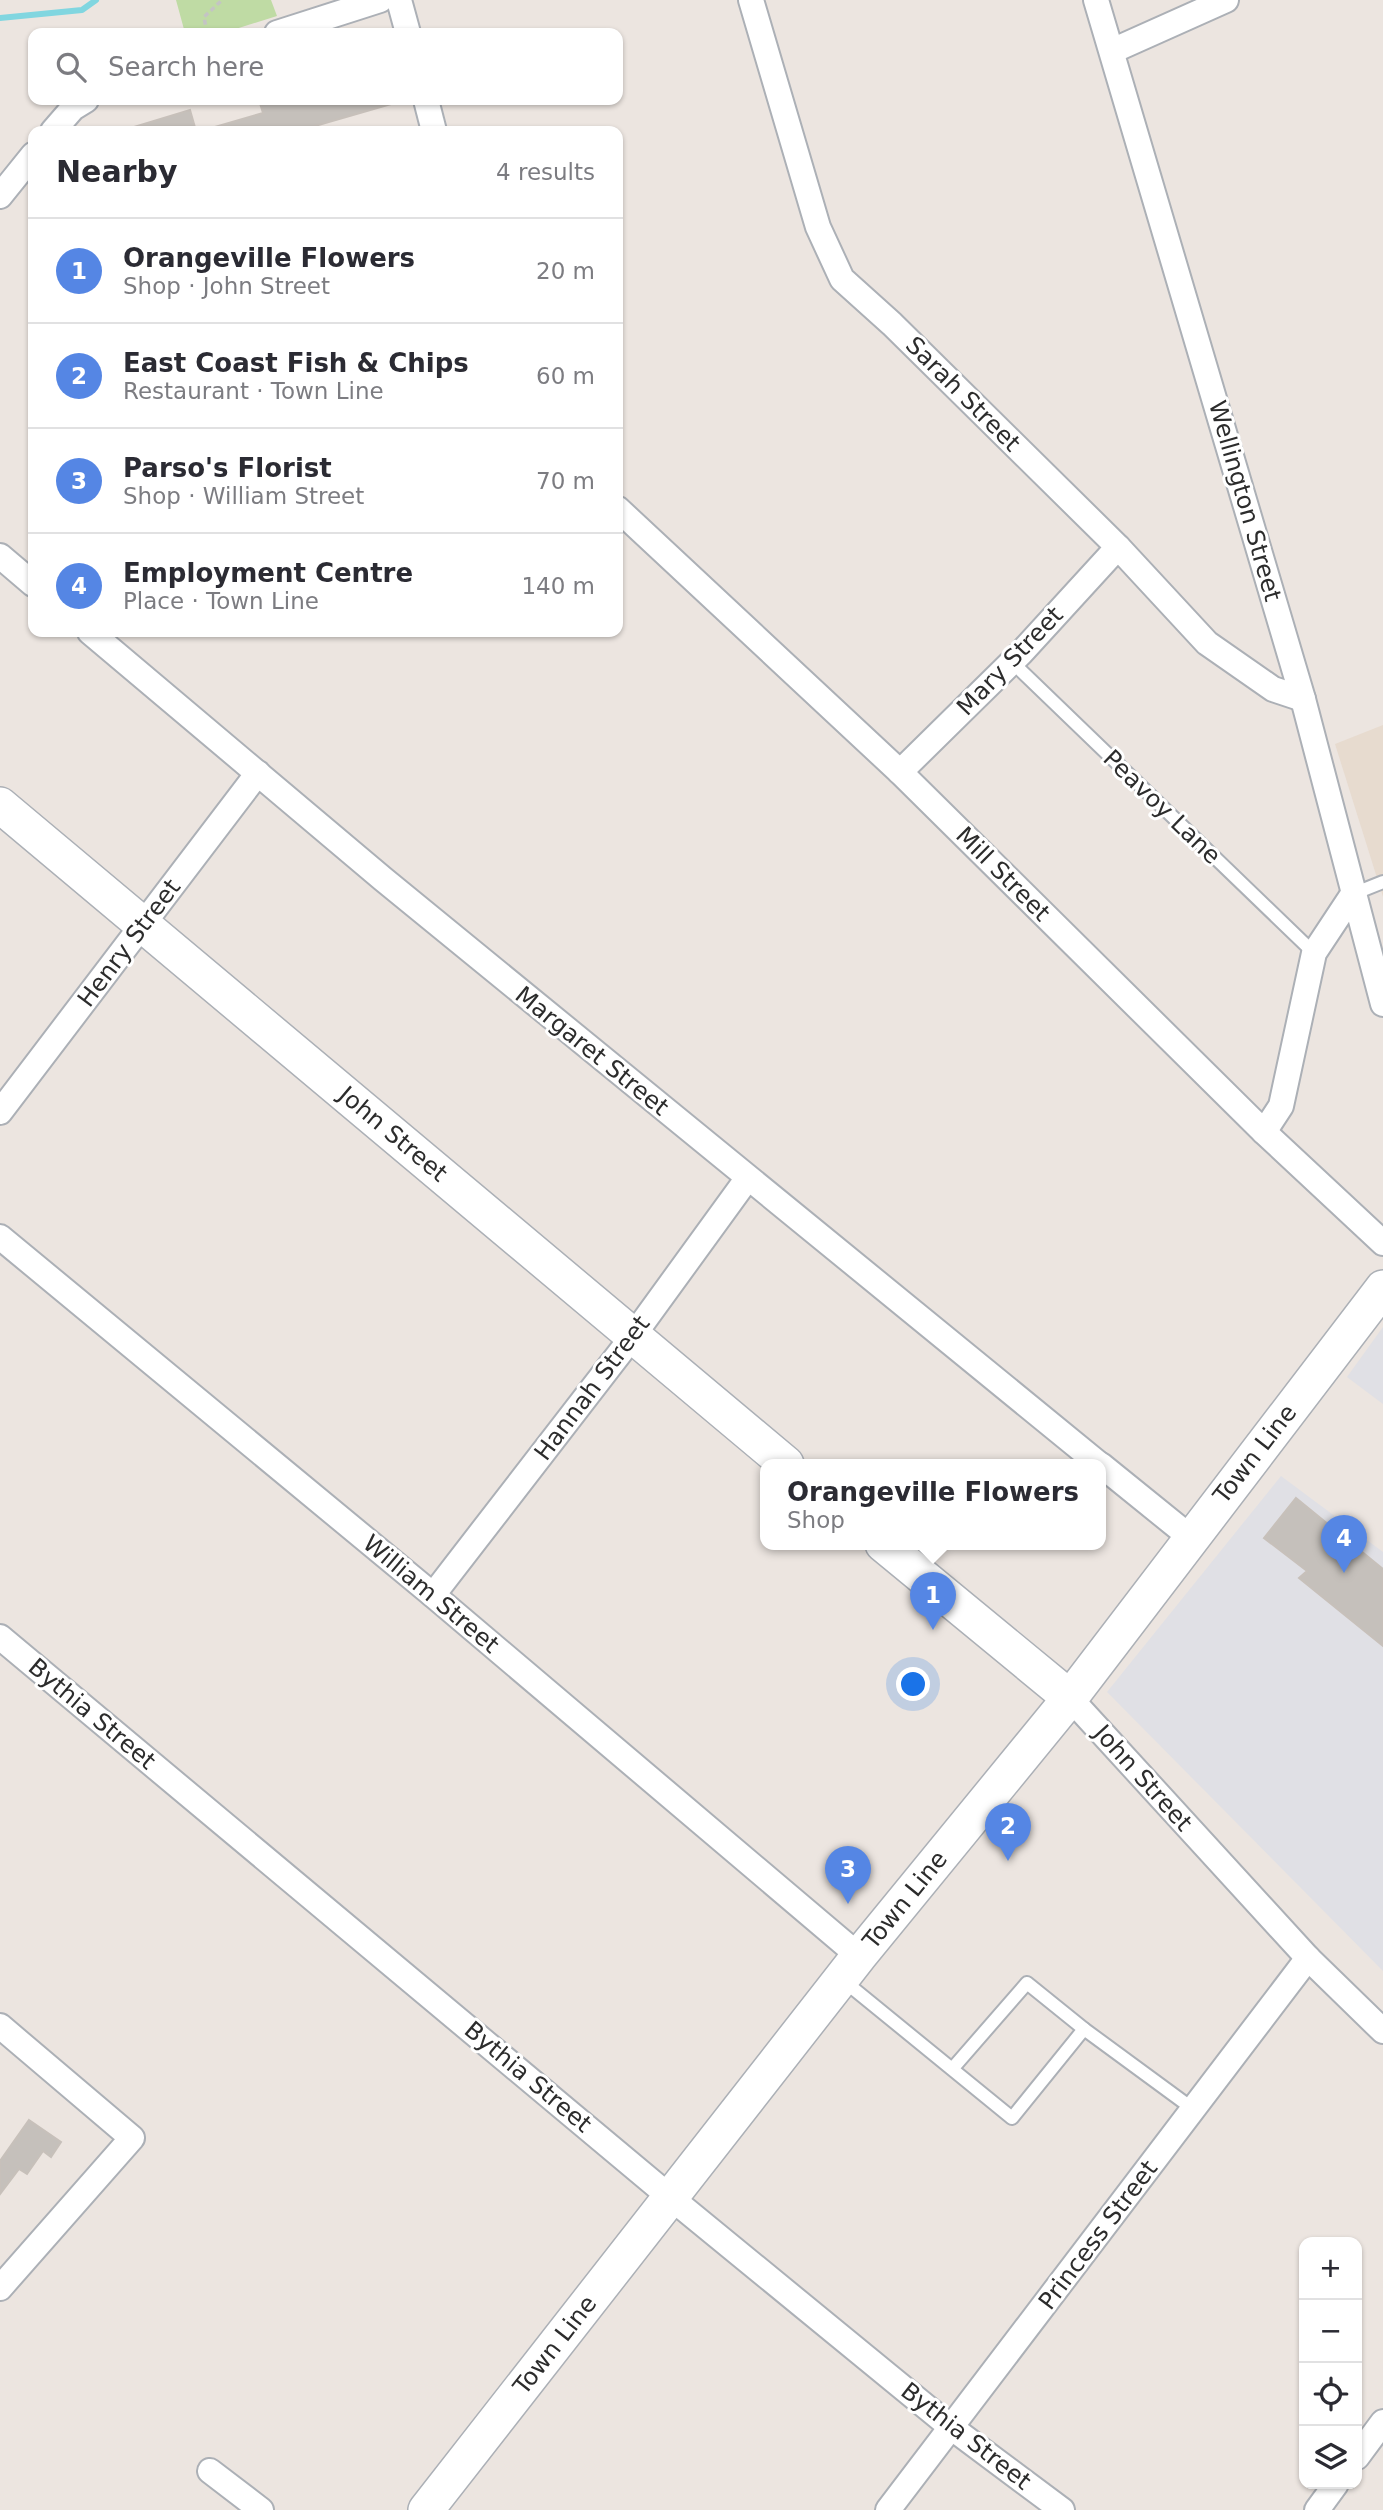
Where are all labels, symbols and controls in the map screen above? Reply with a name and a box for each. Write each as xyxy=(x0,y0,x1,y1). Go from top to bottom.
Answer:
search box xyxy=(28,28,623,105)
icon: search xyxy=(52,48,90,86)
text: Search here xyxy=(108,52,264,82)
text: Nearby xyxy=(56,154,178,189)
text: 4 results xyxy=(496,159,595,185)
text: Orangeville Flowers xyxy=(123,243,415,273)
text: 1 xyxy=(71,258,87,284)
text: 20 m xyxy=(536,258,595,284)
text: Shop · John Street xyxy=(123,273,330,299)
street label: Sarah Street xyxy=(900,331,1026,457)
text: East Coast Fish & Chips xyxy=(123,348,469,378)
text: 2 xyxy=(71,363,87,389)
text: 60 m xyxy=(536,363,595,389)
text: Restaurant · Town Line xyxy=(123,378,384,404)
street label: Wellington Street xyxy=(1203,397,1287,605)
text: Parso's Florist xyxy=(123,453,332,483)
text: 3 xyxy=(71,468,87,494)
text: 70 m xyxy=(536,468,595,494)
text: Shop · William Street xyxy=(123,483,364,509)
text: Employment Centre xyxy=(123,558,413,588)
text: 4 xyxy=(71,573,87,599)
text: 140 m xyxy=(521,573,595,599)
text: Place · Town Line xyxy=(123,588,319,614)
street label: Mary Street xyxy=(951,601,1069,721)
street label: Peavoy Lane xyxy=(1098,744,1226,870)
street label: Mill Street xyxy=(950,821,1056,927)
street label: Henry Street xyxy=(72,874,186,1012)
street label: Margaret Street xyxy=(510,981,674,1121)
street label: John Street xyxy=(332,1079,453,1187)
street label: Hannah Street xyxy=(529,1310,655,1466)
street label: Town Line xyxy=(1207,1399,1302,1510)
popup xyxy=(760,1459,1106,1550)
text: Orangeville Flowers xyxy=(787,1477,1079,1507)
text: Shop xyxy=(787,1507,845,1533)
pin: 4 xyxy=(1321,1515,1367,1573)
street label: William Street xyxy=(357,1529,505,1659)
pin: 1 xyxy=(910,1572,956,1630)
street label: Bythia Street xyxy=(23,1653,161,1775)
your location xyxy=(896,1667,930,1701)
street label: John Street xyxy=(1087,1718,1198,1837)
pin: 2 xyxy=(985,1803,1031,1861)
street label: Town Line xyxy=(856,1845,953,1955)
pin: 3 xyxy=(825,1846,871,1904)
street label: Bythia Street xyxy=(459,2016,597,2138)
street label: Princess Street xyxy=(1033,2155,1163,2315)
map controls xyxy=(1299,2237,1362,2489)
button: + xyxy=(1299,2237,1362,2300)
street label: Town Line xyxy=(507,2290,602,2401)
button: − xyxy=(1299,2300,1362,2363)
button: locate xyxy=(1299,2363,1362,2426)
street label: Bythia Street xyxy=(895,2377,1037,2495)
button: layers xyxy=(1299,2426,1362,2489)

